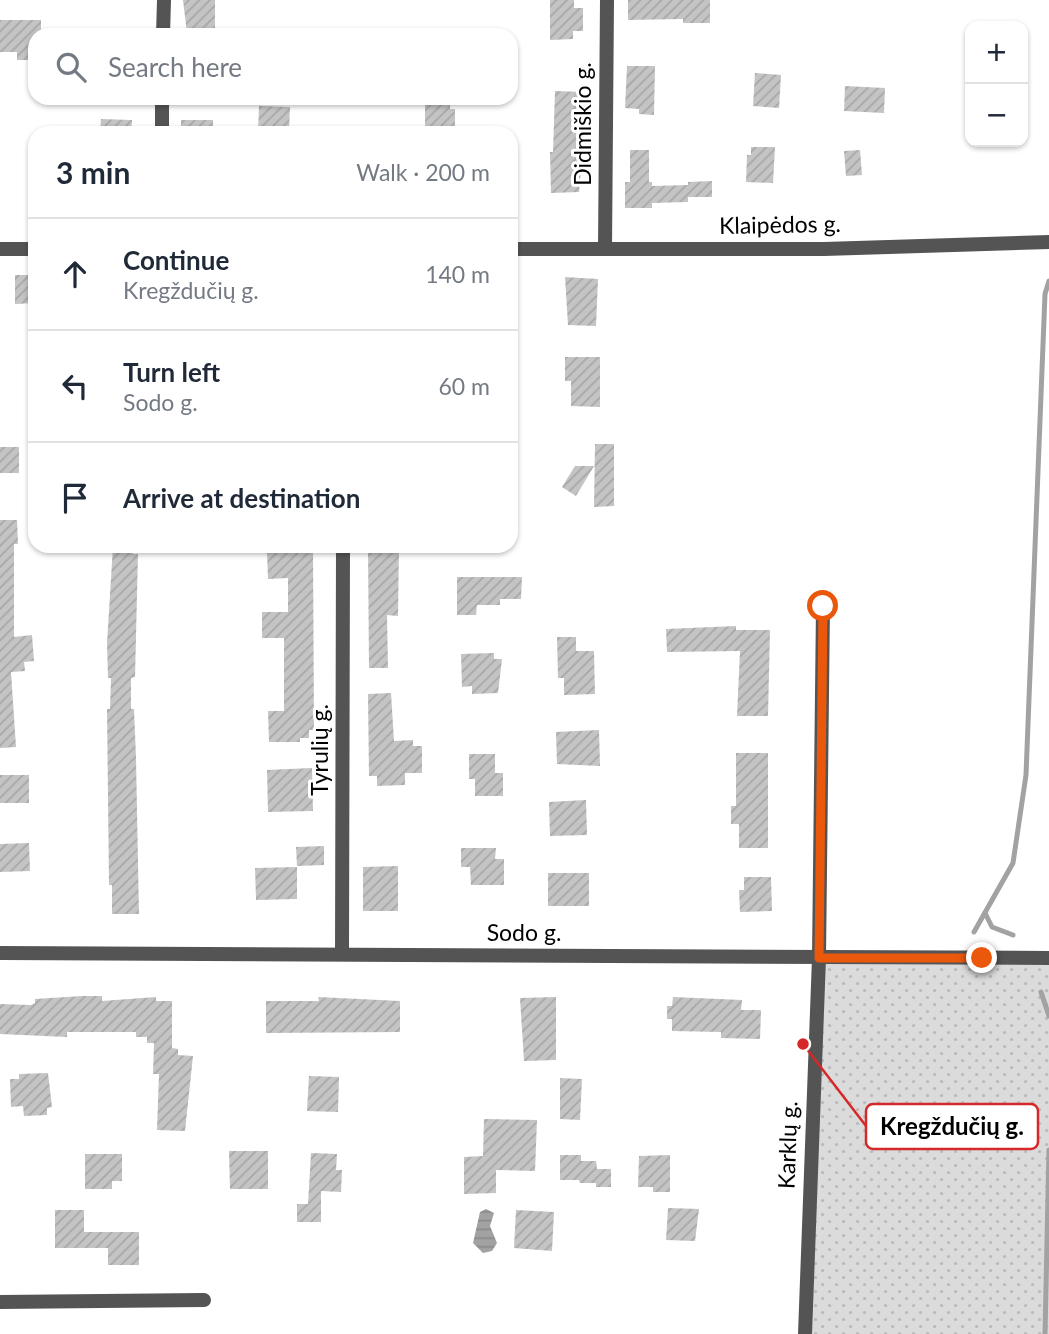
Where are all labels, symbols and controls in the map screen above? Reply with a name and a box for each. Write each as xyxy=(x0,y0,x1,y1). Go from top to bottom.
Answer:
map controls xyxy=(965,21,1028,147)
button: + xyxy=(965,21,1028,84)
search box xyxy=(28,28,518,105)
icon: search xyxy=(52,48,90,86)
text: Search here xyxy=(108,51,242,83)
street label: Didmiškio g. xyxy=(568,62,596,186)
button: − xyxy=(965,84,1028,147)
text: 3 min xyxy=(56,154,130,190)
text: Walk · 200 m xyxy=(356,158,490,186)
street label: Klaipėdos g. xyxy=(719,209,841,239)
text: Continue xyxy=(123,244,229,276)
icon: ahead xyxy=(56,255,94,293)
text: 140 m xyxy=(425,260,490,288)
text: Kregždučių g. xyxy=(123,276,259,304)
text: Turn left xyxy=(123,356,220,388)
icon: left xyxy=(56,367,94,405)
text: 60 m xyxy=(439,372,490,400)
text: Sodo g. xyxy=(123,388,198,416)
icon: arrive xyxy=(56,479,94,517)
text: Arrive at destination xyxy=(123,482,360,514)
route start xyxy=(807,590,838,621)
street label: Tyrulių g. xyxy=(305,704,333,796)
street label: Sodo g. xyxy=(487,918,561,946)
route end xyxy=(966,942,997,973)
street label: Karklų g. xyxy=(771,1100,803,1190)
callout: Kregždučių g. xyxy=(866,1104,1038,1149)
text: Kregždučių g. xyxy=(880,1111,1024,1140)

